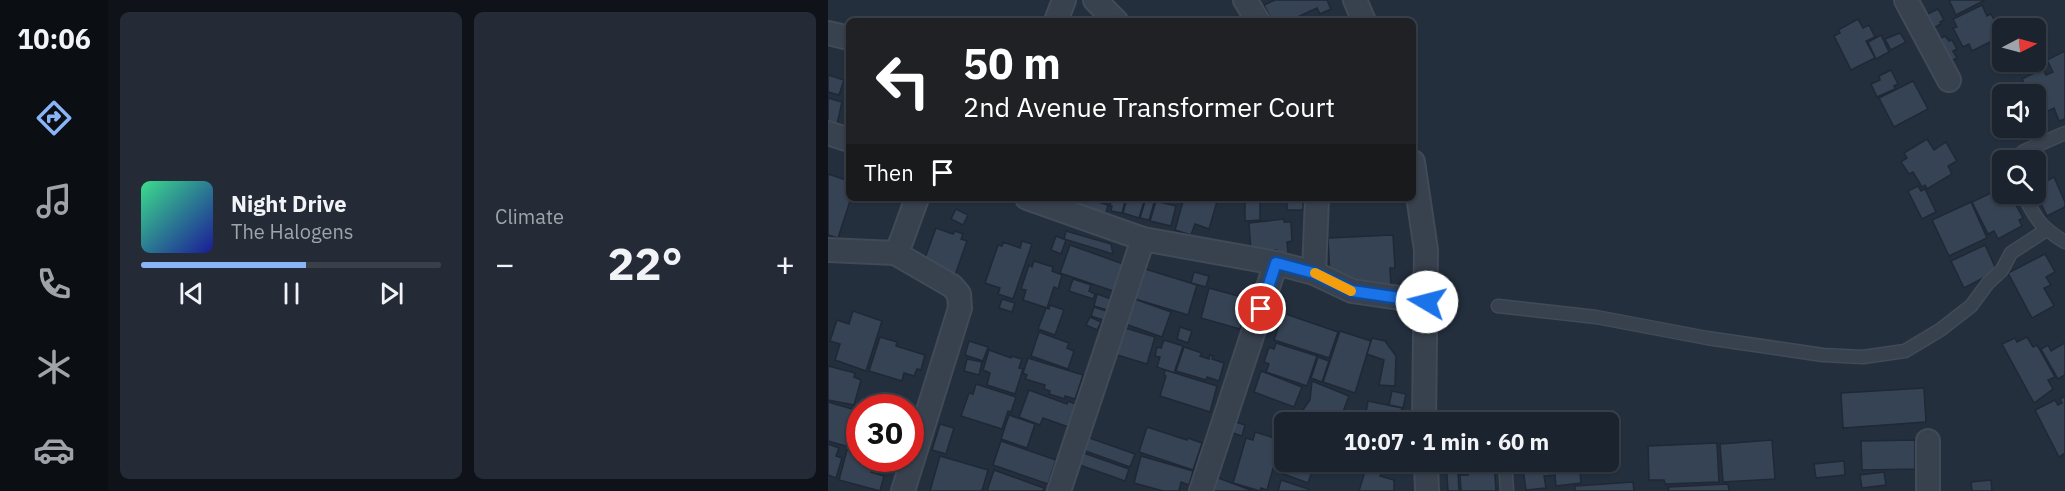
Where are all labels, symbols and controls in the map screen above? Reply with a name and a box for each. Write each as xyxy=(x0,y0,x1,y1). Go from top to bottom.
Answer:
north arrow xyxy=(1992,18,2046,72)
map controls xyxy=(1992,18,2046,204)
text: 10:06 xyxy=(17,21,91,56)
text: 50 m xyxy=(963,36,1061,91)
icon: left xyxy=(864,42,942,120)
button: sound xyxy=(1992,84,2046,138)
text: 2nd Avenue Transformer Court xyxy=(963,89,1335,124)
icon: directions xyxy=(33,97,75,139)
button: search xyxy=(1992,150,2046,204)
icon: arrive xyxy=(926,156,959,189)
text: Then xyxy=(864,158,914,187)
icon: music xyxy=(33,180,75,222)
text: Night Drive xyxy=(231,189,347,218)
text: Climate xyxy=(495,203,564,230)
text: The Halogens xyxy=(231,218,353,245)
text: 22° xyxy=(607,234,683,292)
text: − xyxy=(495,242,515,285)
text: + xyxy=(775,242,795,285)
icon: phone xyxy=(33,263,75,305)
position arrow xyxy=(1395,270,1459,334)
icon: previous xyxy=(175,277,208,310)
icon: pause xyxy=(275,277,308,310)
icon: next xyxy=(375,277,408,310)
pin xyxy=(1235,283,1286,334)
icon: arrive xyxy=(1244,292,1277,325)
icon: climate xyxy=(33,346,75,388)
speed limit sign: 30 xyxy=(846,394,924,472)
text: 10:07 · 1 min · 60 m xyxy=(1344,427,1549,456)
icon: car xyxy=(33,429,75,471)

